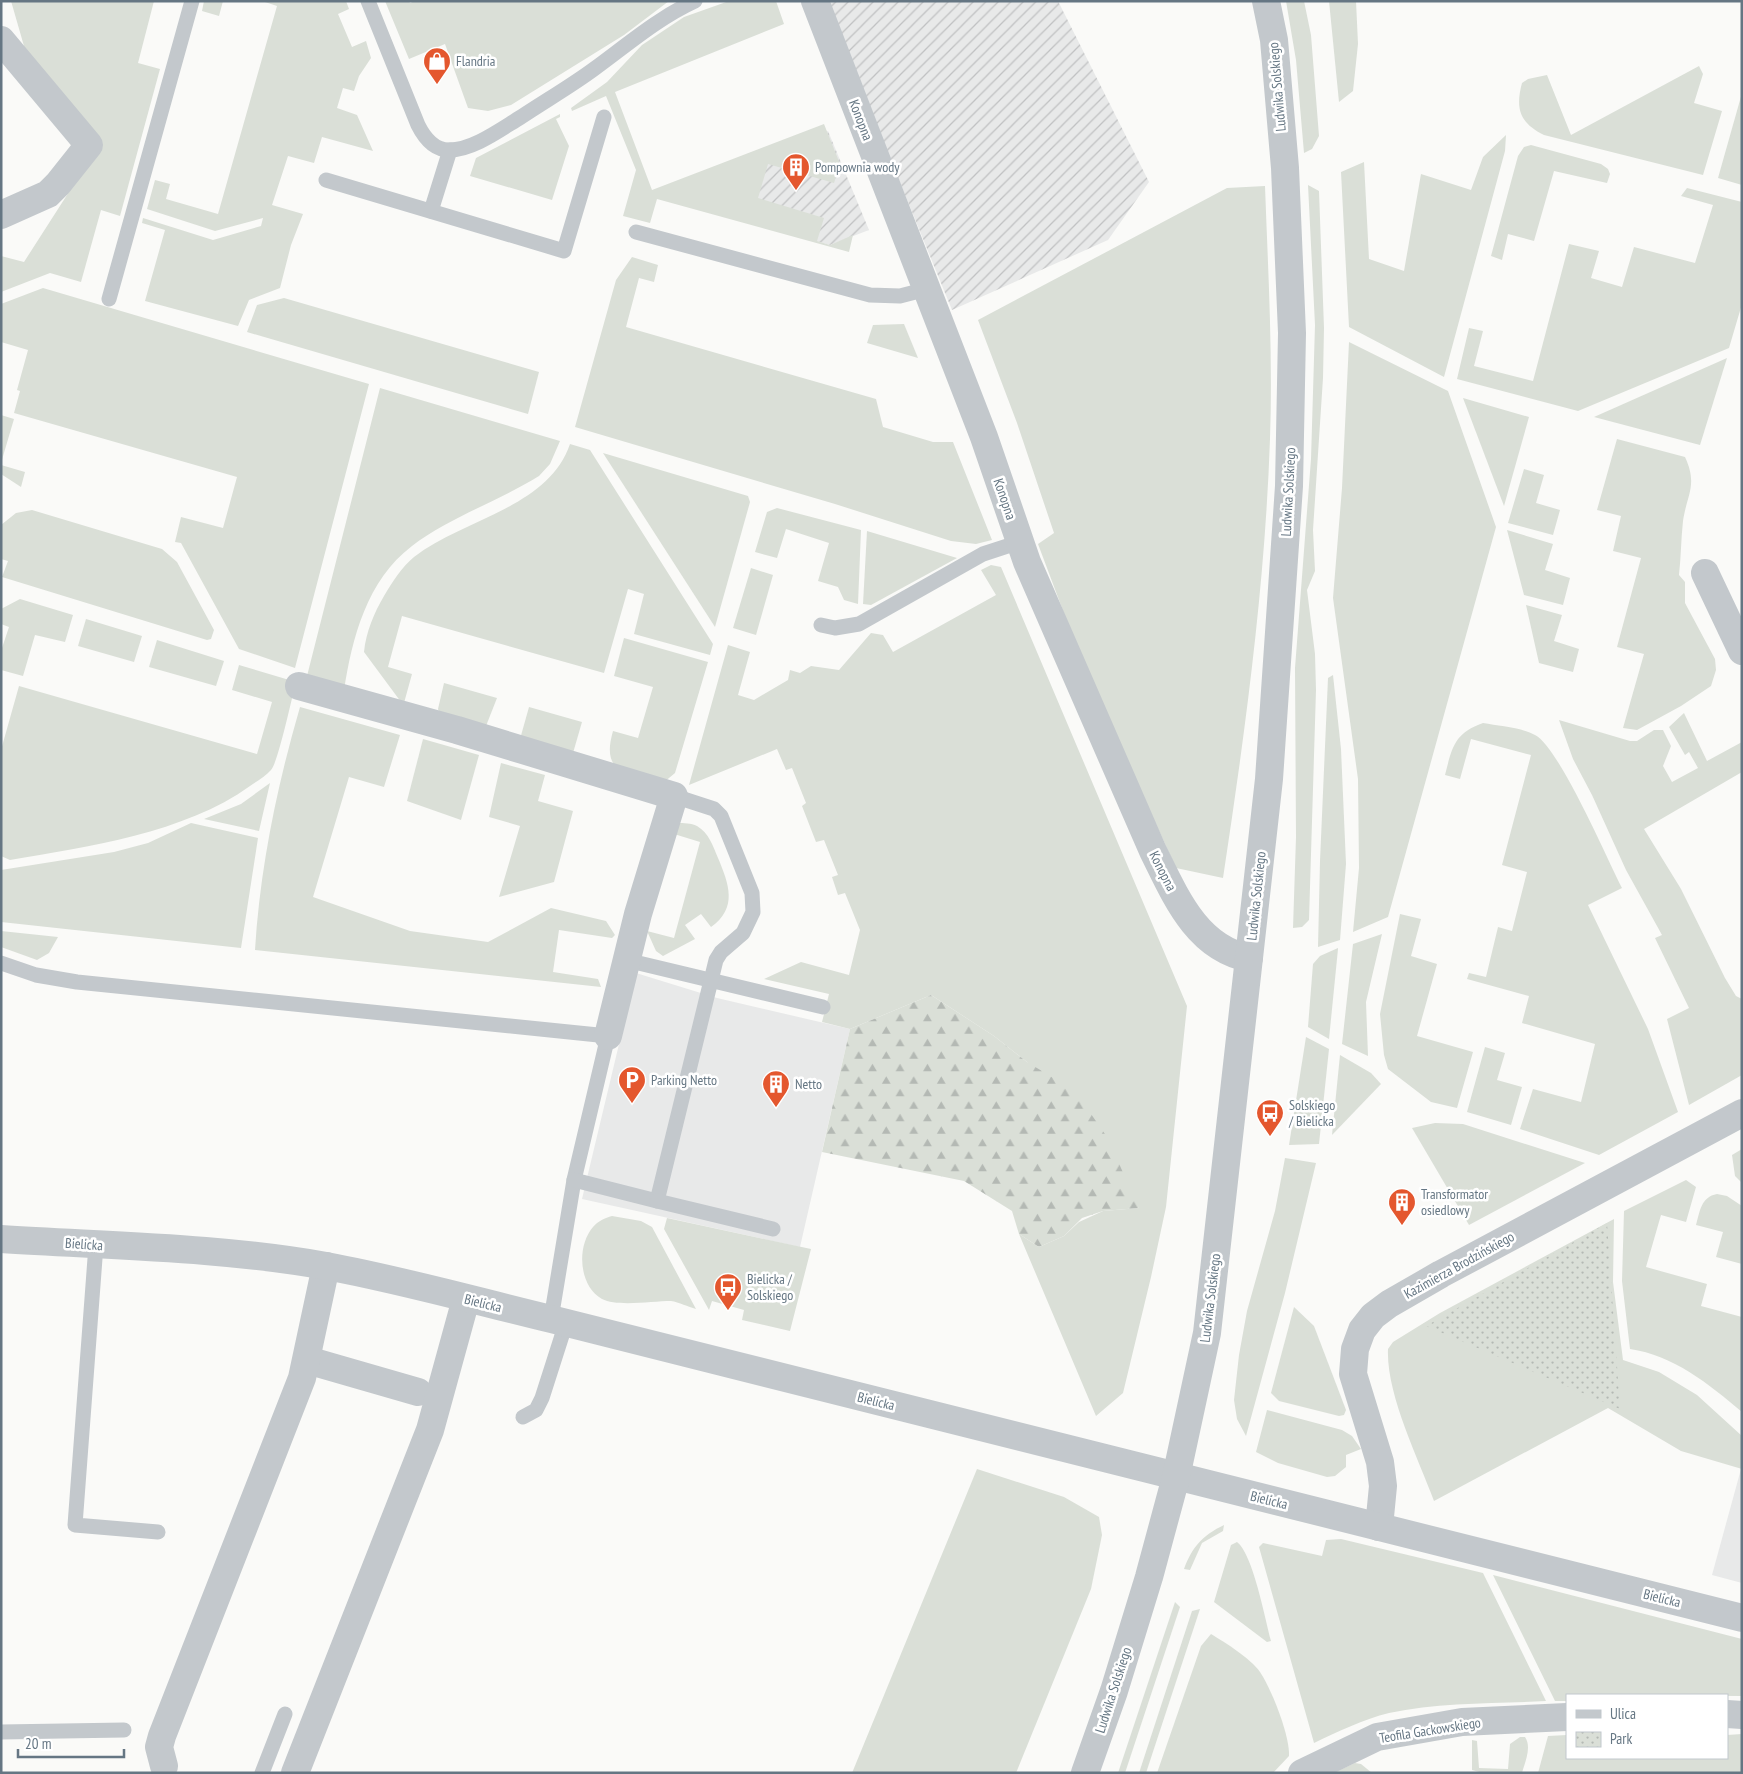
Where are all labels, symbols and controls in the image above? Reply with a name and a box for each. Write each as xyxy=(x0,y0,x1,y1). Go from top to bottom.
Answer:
street label: Ludwika Solskiego xyxy=(1264,42,1290,132)
shop icon: Flandria xyxy=(422,46,452,85)
place label: Flandria xyxy=(456,52,495,70)
street label: Konopna xyxy=(845,97,877,143)
building icon: Pompownia wody xyxy=(781,152,811,191)
place label: Pompownia wody xyxy=(815,158,900,176)
street label: Ludwika Solskiego xyxy=(1277,447,1299,537)
street label: Konopna xyxy=(990,476,1020,522)
street label: Konopna xyxy=(1145,848,1181,894)
street label: Ludwika Solskiego xyxy=(1242,851,1270,941)
parking icon: Parking Netto xyxy=(617,1065,647,1104)
building icon: Netto xyxy=(761,1069,791,1108)
place label: Parking Netto xyxy=(651,1071,717,1089)
place label: Netto xyxy=(795,1075,822,1093)
place label: Solskiego / Bielicka xyxy=(1288,1096,1335,1130)
bus stop icon: Solskiego / Bielicka xyxy=(1255,1098,1285,1137)
place label: Transformator osiedlowy xyxy=(1421,1185,1488,1219)
building icon: Transformator osiedlowy xyxy=(1387,1187,1417,1226)
street label: Kazimierza Brodzińskiego xyxy=(1401,1227,1517,1303)
street label: Bielicka xyxy=(65,1234,103,1254)
street label: Ludwika Solskiego xyxy=(1196,1253,1224,1343)
place label: Bielicka / Solskiego xyxy=(747,1270,793,1304)
bus stop icon: Bielicka / Solskiego xyxy=(713,1272,743,1311)
street label: Bielicka xyxy=(463,1290,503,1316)
street label: Bielicka xyxy=(856,1388,896,1414)
street label: Bielicka xyxy=(1249,1487,1289,1513)
street label: Bielicka xyxy=(1642,1585,1682,1611)
street label: Ludwika Solskiego xyxy=(1091,1645,1135,1735)
legend xyxy=(1566,1694,1728,1759)
text: Ulica xyxy=(1610,1704,1636,1723)
street label: Teofila Gackowskiego xyxy=(1378,1713,1482,1747)
scale bar xyxy=(18,1726,124,1758)
text: Park xyxy=(1610,1729,1632,1748)
text: 20 m xyxy=(25,1734,51,1753)

